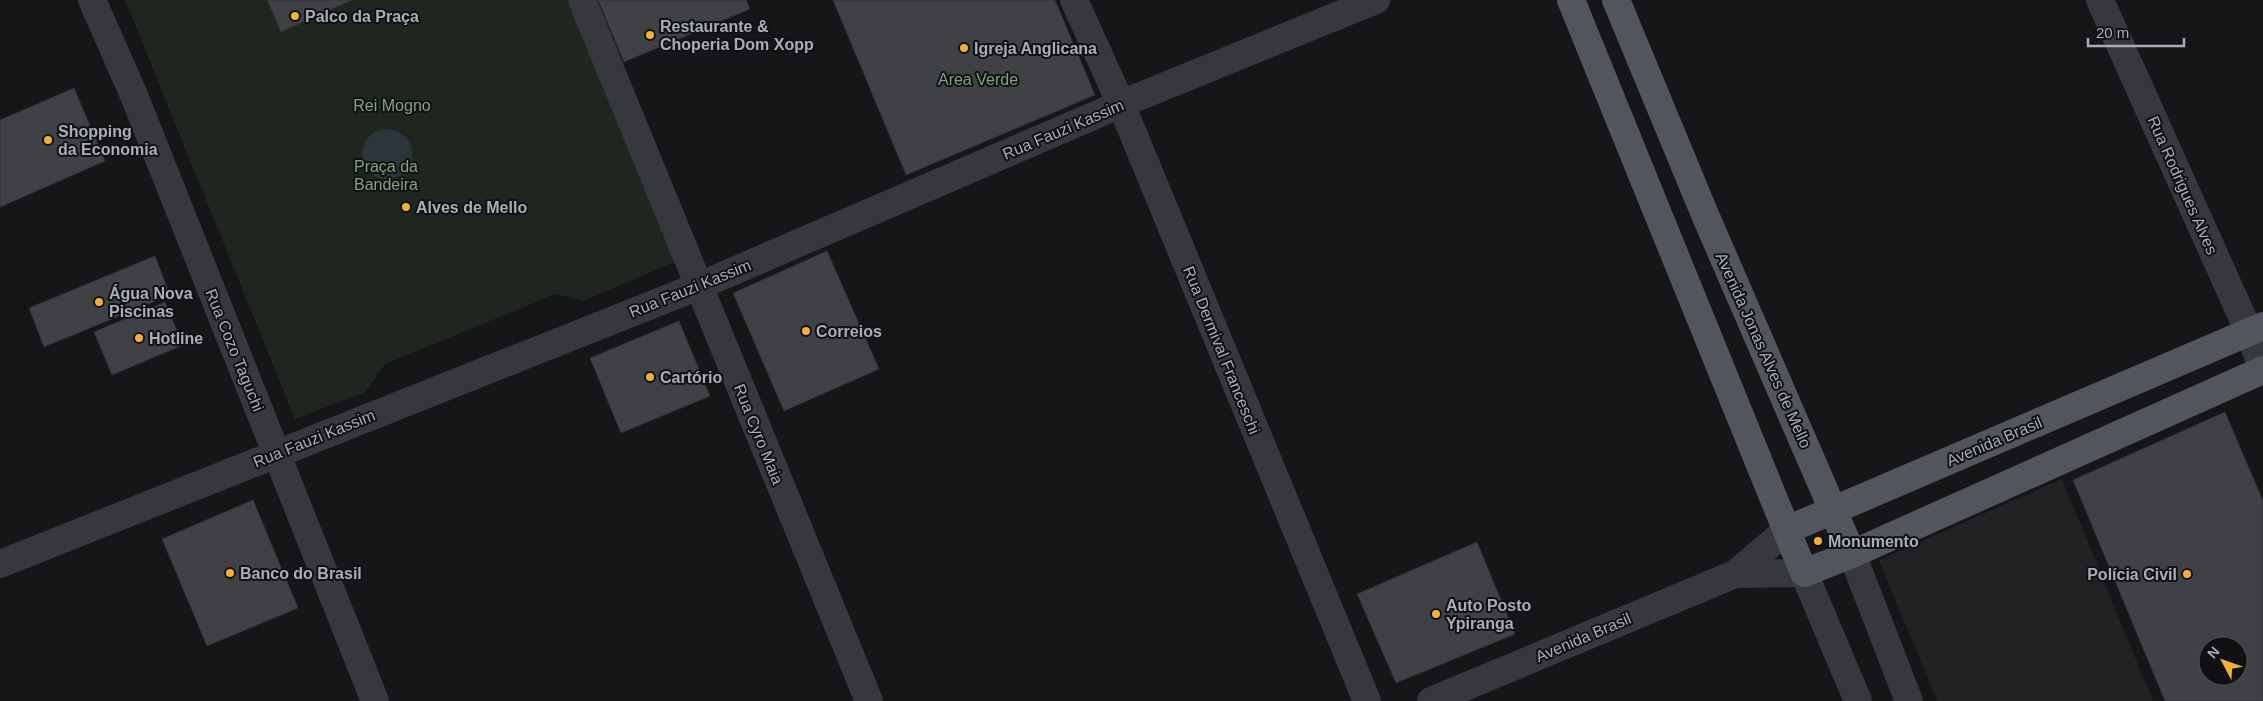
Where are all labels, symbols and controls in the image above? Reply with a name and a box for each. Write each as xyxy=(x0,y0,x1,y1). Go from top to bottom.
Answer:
place label: Palco da Praça xyxy=(305,8,419,25)
marker: Palco da Praça xyxy=(289,10,301,22)
scale bar xyxy=(2088,15,2184,47)
place label: Restaurante & Choperia Dom Xopp xyxy=(660,18,814,53)
text: 20 m xyxy=(2096,24,2129,41)
marker: Restaurante & Choperia Dom Xopp xyxy=(644,29,656,41)
place label: Igreja Anglicana xyxy=(974,40,1097,57)
marker: Igreja Anglicana xyxy=(958,42,970,54)
park label: Area Verde xyxy=(938,71,1018,88)
street label: Rua Fauzi Kassim xyxy=(1000,96,1126,163)
park label: Rei Mogno xyxy=(353,97,431,114)
street label: Rua Rodrigues Alves xyxy=(2144,113,2221,257)
place label: Shopping da Economia xyxy=(58,123,158,158)
marker: Shopping da Economia xyxy=(42,134,54,146)
park label: Praça da Bandeira xyxy=(354,158,418,193)
place label: Alves de Mello xyxy=(416,199,527,216)
marker: Alves de Mello xyxy=(400,201,412,213)
street label: Avenida Jonas Alves de Mello xyxy=(1713,250,1815,451)
street label: Rua Fauzi Kassim xyxy=(627,256,754,321)
street label: Rua Dermival Franceschi xyxy=(1180,264,1263,437)
place label: Água Nova Piscinas xyxy=(109,284,193,320)
street label: Rua Cozo Taguchi xyxy=(202,287,267,414)
marker: Água Nova Piscinas xyxy=(93,296,105,308)
place label: Correios xyxy=(816,323,882,340)
marker: Correios xyxy=(800,325,812,337)
place label: Hotline xyxy=(149,330,203,347)
marker: Hotline xyxy=(133,332,145,344)
place label: Cartório xyxy=(660,369,722,386)
marker: Cartório xyxy=(644,371,656,383)
street label: Rua Cyro Maia xyxy=(731,382,786,487)
street label: Rua Fauzi Kassim xyxy=(251,406,378,471)
street label: Avenida Brasil xyxy=(1944,414,2044,469)
place label: Monumento xyxy=(1828,533,1919,550)
marker: Monumento xyxy=(1812,535,1824,547)
place label: Banco do Brasil xyxy=(240,565,362,582)
place label: Polícia Civil xyxy=(2087,566,2177,583)
marker: Banco do Brasil xyxy=(224,567,236,579)
marker: Polícia Civil xyxy=(2181,568,2193,580)
place label: Auto Posto Ypiranga xyxy=(1446,597,1532,632)
marker: Auto Posto Ypiranga xyxy=(1430,608,1442,620)
street label: Avenida Brasil xyxy=(1533,610,1633,665)
north arrow xyxy=(2198,636,2248,686)
text: N xyxy=(2204,643,2223,662)

